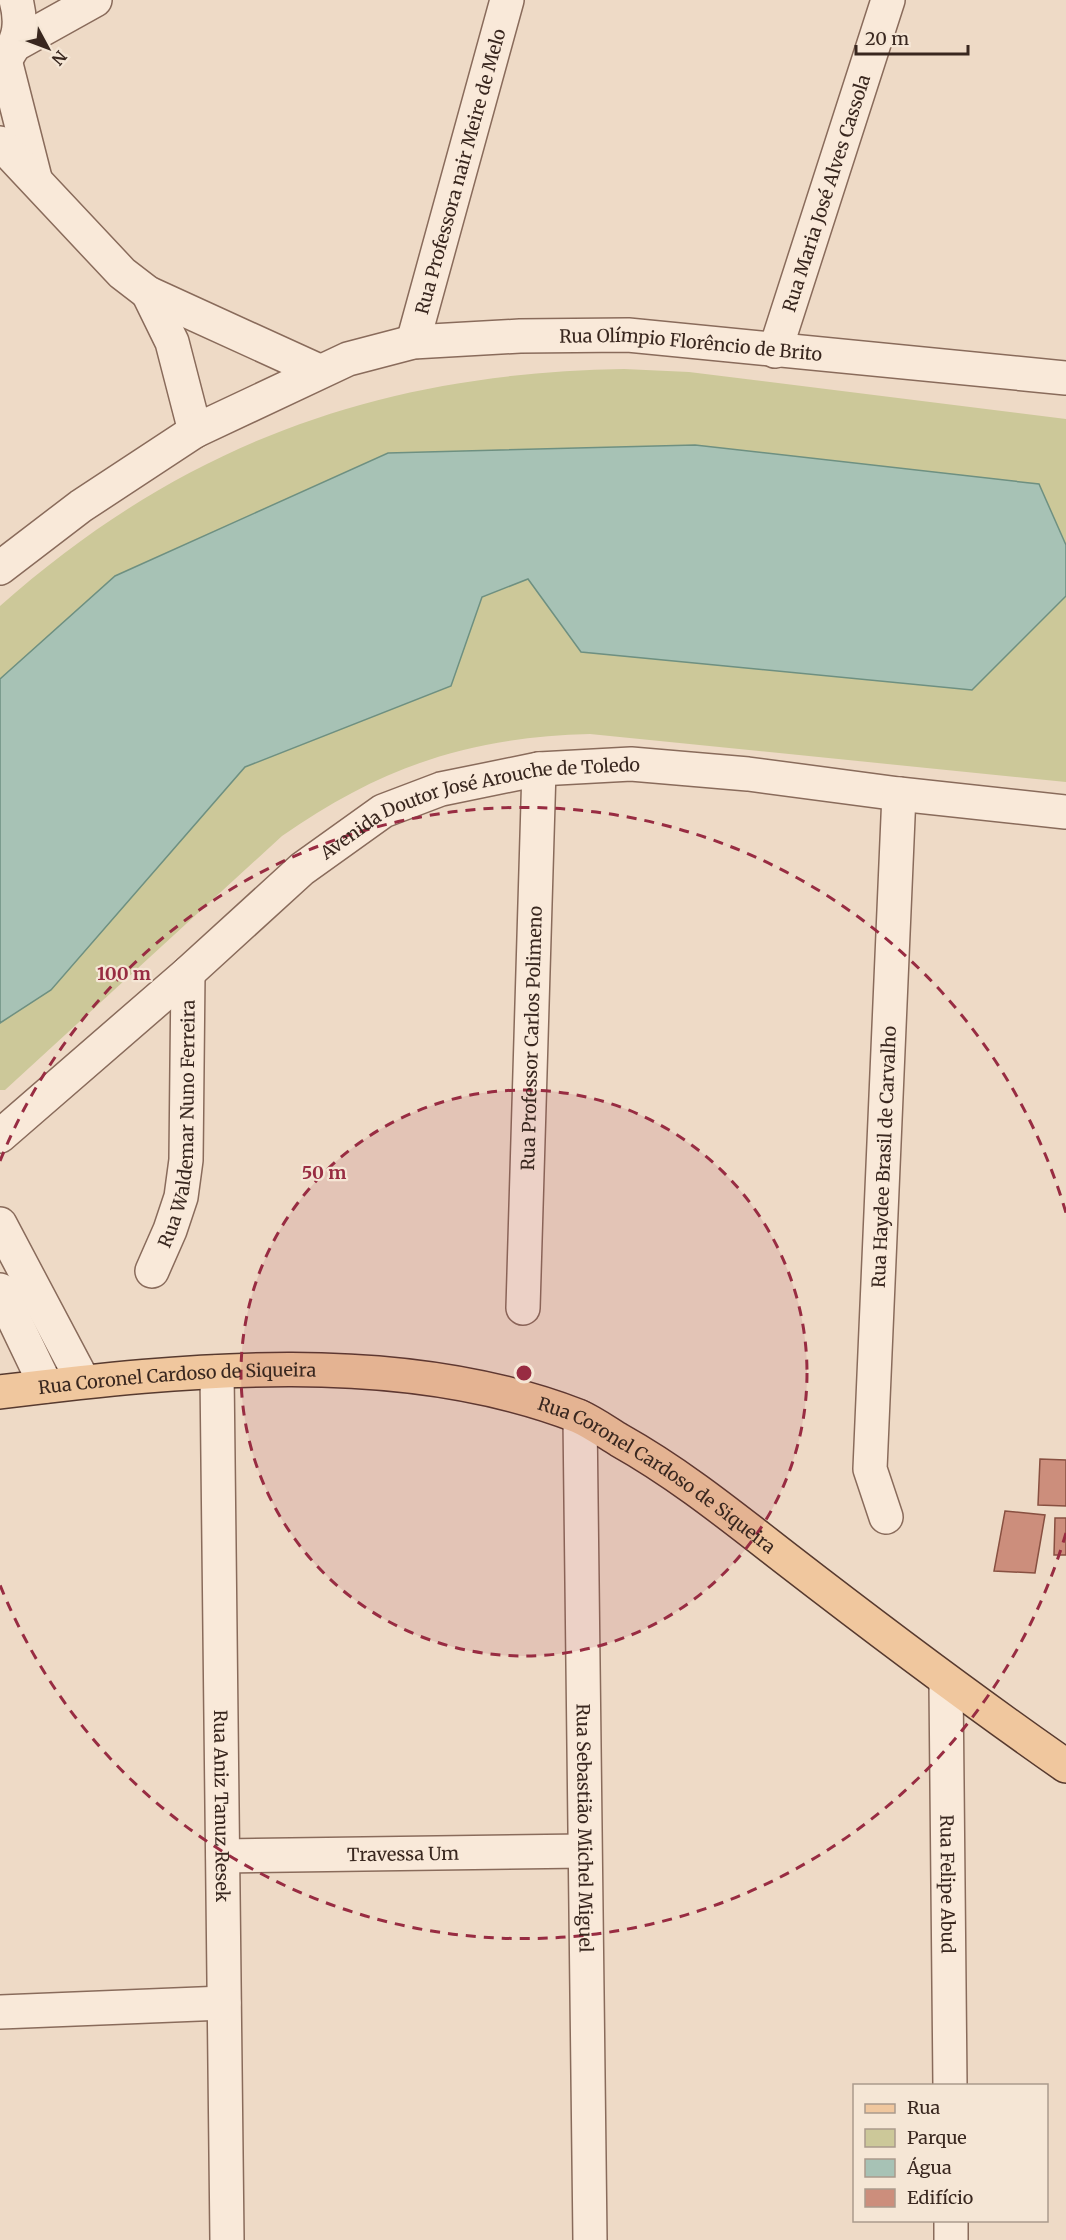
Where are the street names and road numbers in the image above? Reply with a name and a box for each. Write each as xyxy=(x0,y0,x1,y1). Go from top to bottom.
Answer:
street label: Rua Professora nair Meire de Melo xyxy=(410,26,510,317)
street label: Rua Maria José Alves Cassola xyxy=(777,71,875,315)
street label: Rua Olímpio Florêncio de Brito xyxy=(559,323,823,366)
street label: Avenida Doutor José Arouche de Toledo xyxy=(315,752,641,864)
street label: Rua Professor Carlos Polimeno xyxy=(516,905,546,1171)
street label: Rua Waldemar Nuno Ferreira xyxy=(152,999,199,1251)
street label: Rua Haydee Brasil de Carvalho xyxy=(866,1025,901,1288)
street label: Rua Coronel Cardoso de Siqueira xyxy=(37,1358,317,1399)
street label: Rua Coronel Cardoso de Siqueira xyxy=(535,1391,781,1558)
street label: Rua Sebastião Michel Miguel xyxy=(572,1703,598,1953)
street label: Rua Aniz Tanuz Resek xyxy=(209,1710,235,1903)
street label: Rua Felipe Abud xyxy=(936,1814,960,1954)
street label: Travessa Um xyxy=(347,1841,459,1866)

